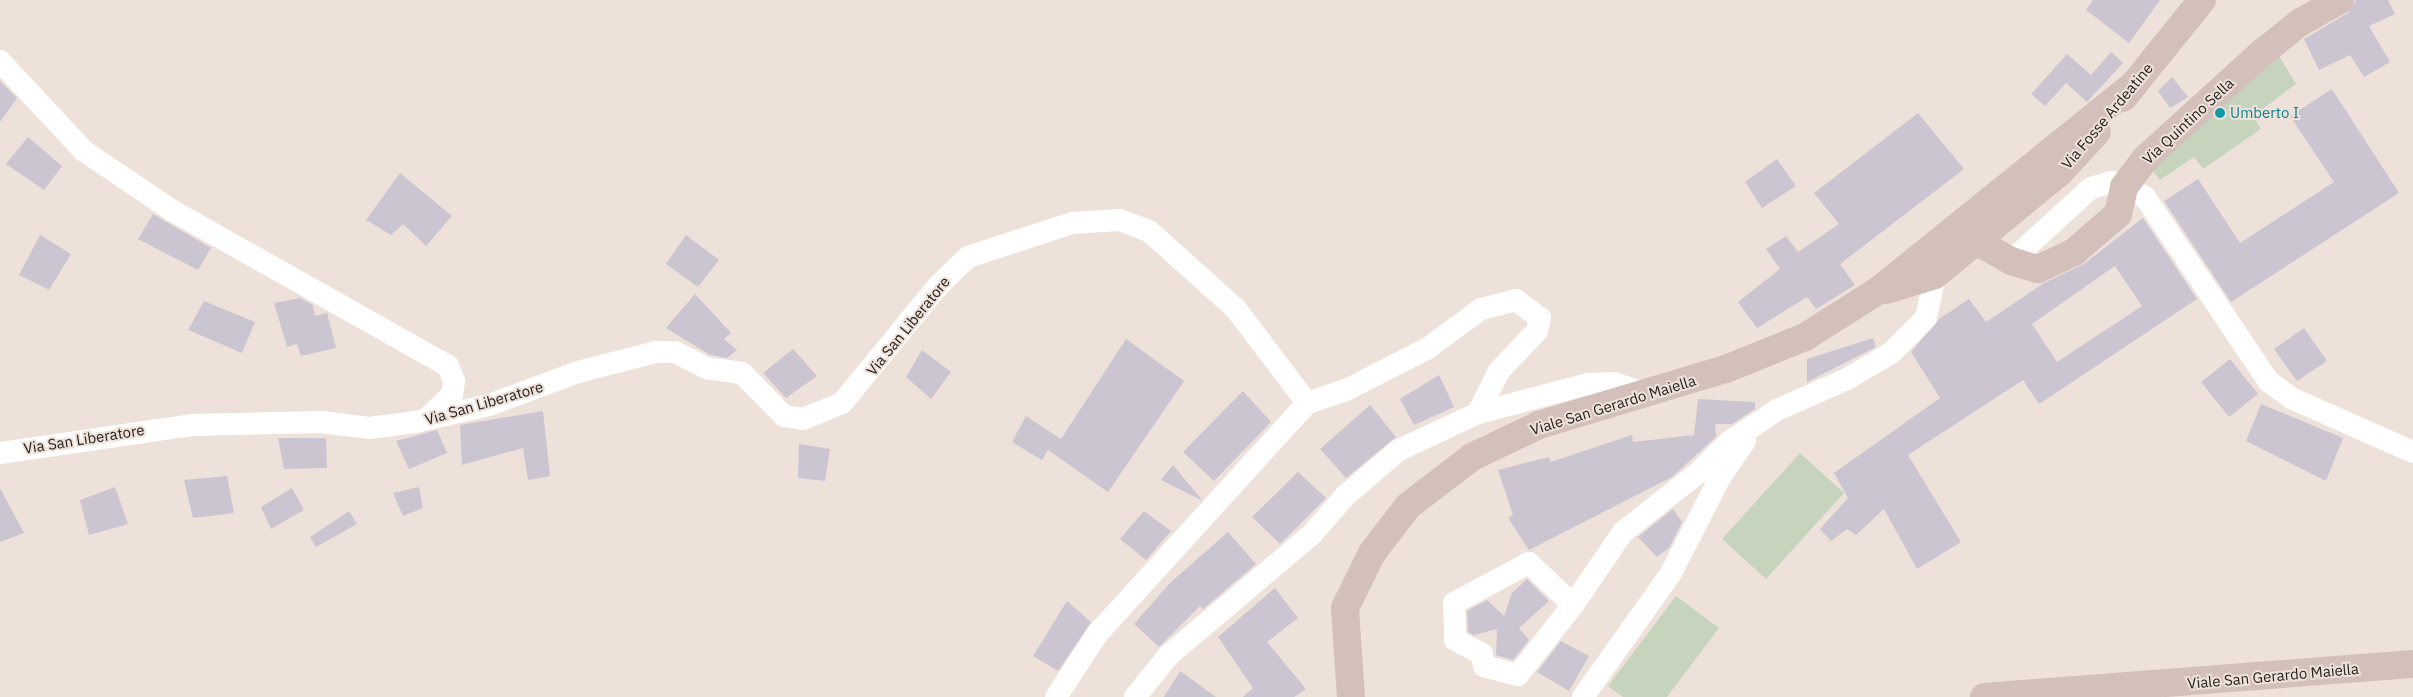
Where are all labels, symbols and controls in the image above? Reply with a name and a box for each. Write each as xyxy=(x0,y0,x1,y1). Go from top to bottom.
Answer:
street label: Via Fosse Ardeatine xyxy=(2057,59,2157,173)
street label: Via Quintino Sella xyxy=(2139,74,2237,168)
place label: Umberto I xyxy=(2230,104,2299,122)
marker: Umberto I xyxy=(2214,107,2226,119)
street label: Via San Liberatore xyxy=(863,273,953,379)
street label: Viale San Gerardo Maiella xyxy=(1528,371,1698,439)
street label: Via San Liberatore xyxy=(423,378,545,428)
street label: Via San Liberatore xyxy=(22,421,146,457)
street label: Viale San Gerardo Maiella xyxy=(2187,660,2359,692)

